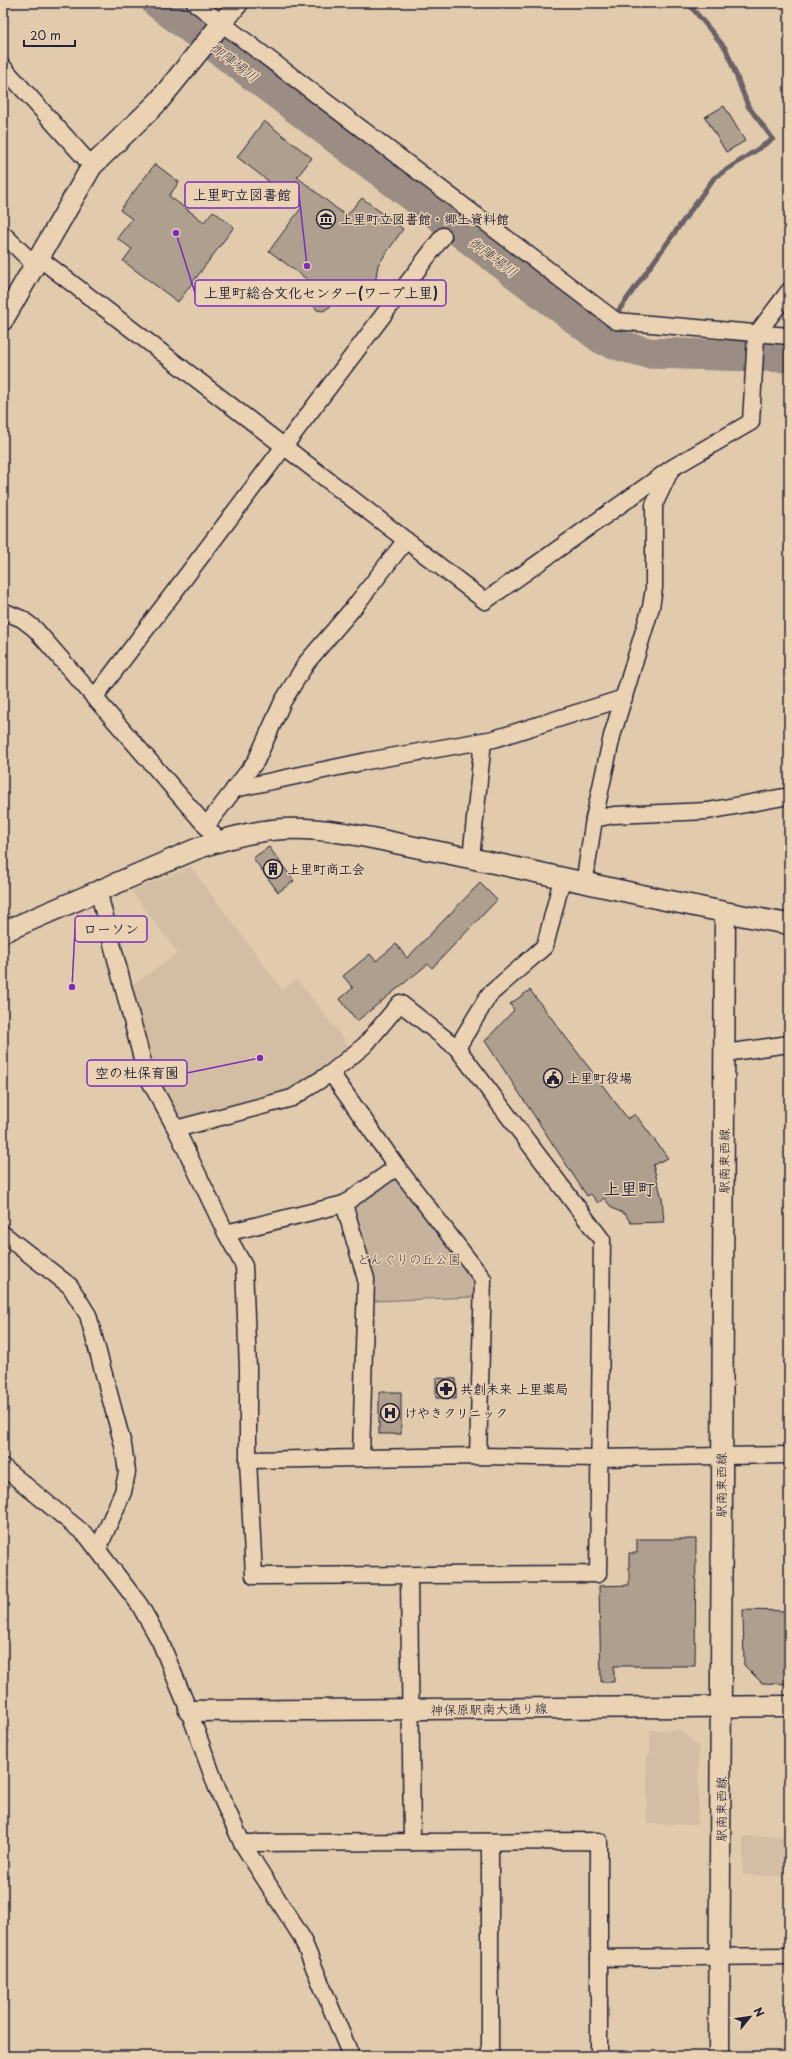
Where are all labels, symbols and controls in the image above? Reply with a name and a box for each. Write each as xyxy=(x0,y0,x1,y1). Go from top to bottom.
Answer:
scale bar xyxy=(24,22,75,48)
text: 20 m xyxy=(30,26,61,44)
water label: 御陣場川 xyxy=(206,36,263,87)
callout: 上里町立図書館 xyxy=(185,182,299,208)
text: 上里町立図書館 xyxy=(193,184,291,205)
museum icon: 上里町立図書館・郷土資料館 xyxy=(315,208,337,230)
place label: 上里町立図書館・郷土資料館 xyxy=(340,209,509,228)
water label: 御陣場川 xyxy=(465,231,522,282)
callout: 上里町総合文化センター(ワープ上里) xyxy=(195,280,446,306)
text: 上里町総合文化センター(ワープ上里) xyxy=(204,282,438,303)
building icon: 上里町商工会 xyxy=(262,858,284,880)
place label: 上里町商工会 xyxy=(287,859,365,878)
callout: ローソン xyxy=(75,916,147,942)
text: ローソン xyxy=(83,918,139,939)
callout: 空の杜保育園 xyxy=(87,1060,187,1086)
text: 空の杜保育園 xyxy=(95,1062,179,1083)
public building icon: 上里町役場 xyxy=(542,1067,564,1089)
place label: 上里町役場 xyxy=(567,1068,632,1087)
street label: 駅南東西線 xyxy=(714,1128,733,1194)
district label: 上里町 xyxy=(604,1175,655,1201)
park label: どんぐりの丘公園 xyxy=(357,1249,461,1268)
pharmacy icon: 共創未来 上里薬局 xyxy=(435,1378,457,1400)
place label: 共創未来 上里薬局 xyxy=(460,1379,568,1398)
hospital icon: けやきクリニック xyxy=(379,1402,401,1424)
place label: けやきクリニック xyxy=(404,1403,508,1422)
street label: 駅南東西線 xyxy=(711,1452,730,1518)
street label: 神保原駅南大通り線 xyxy=(430,1698,549,1719)
street label: 駅南東西線 xyxy=(711,1776,730,1842)
north arrow xyxy=(730,1997,770,2037)
text: N xyxy=(750,2004,769,2020)

